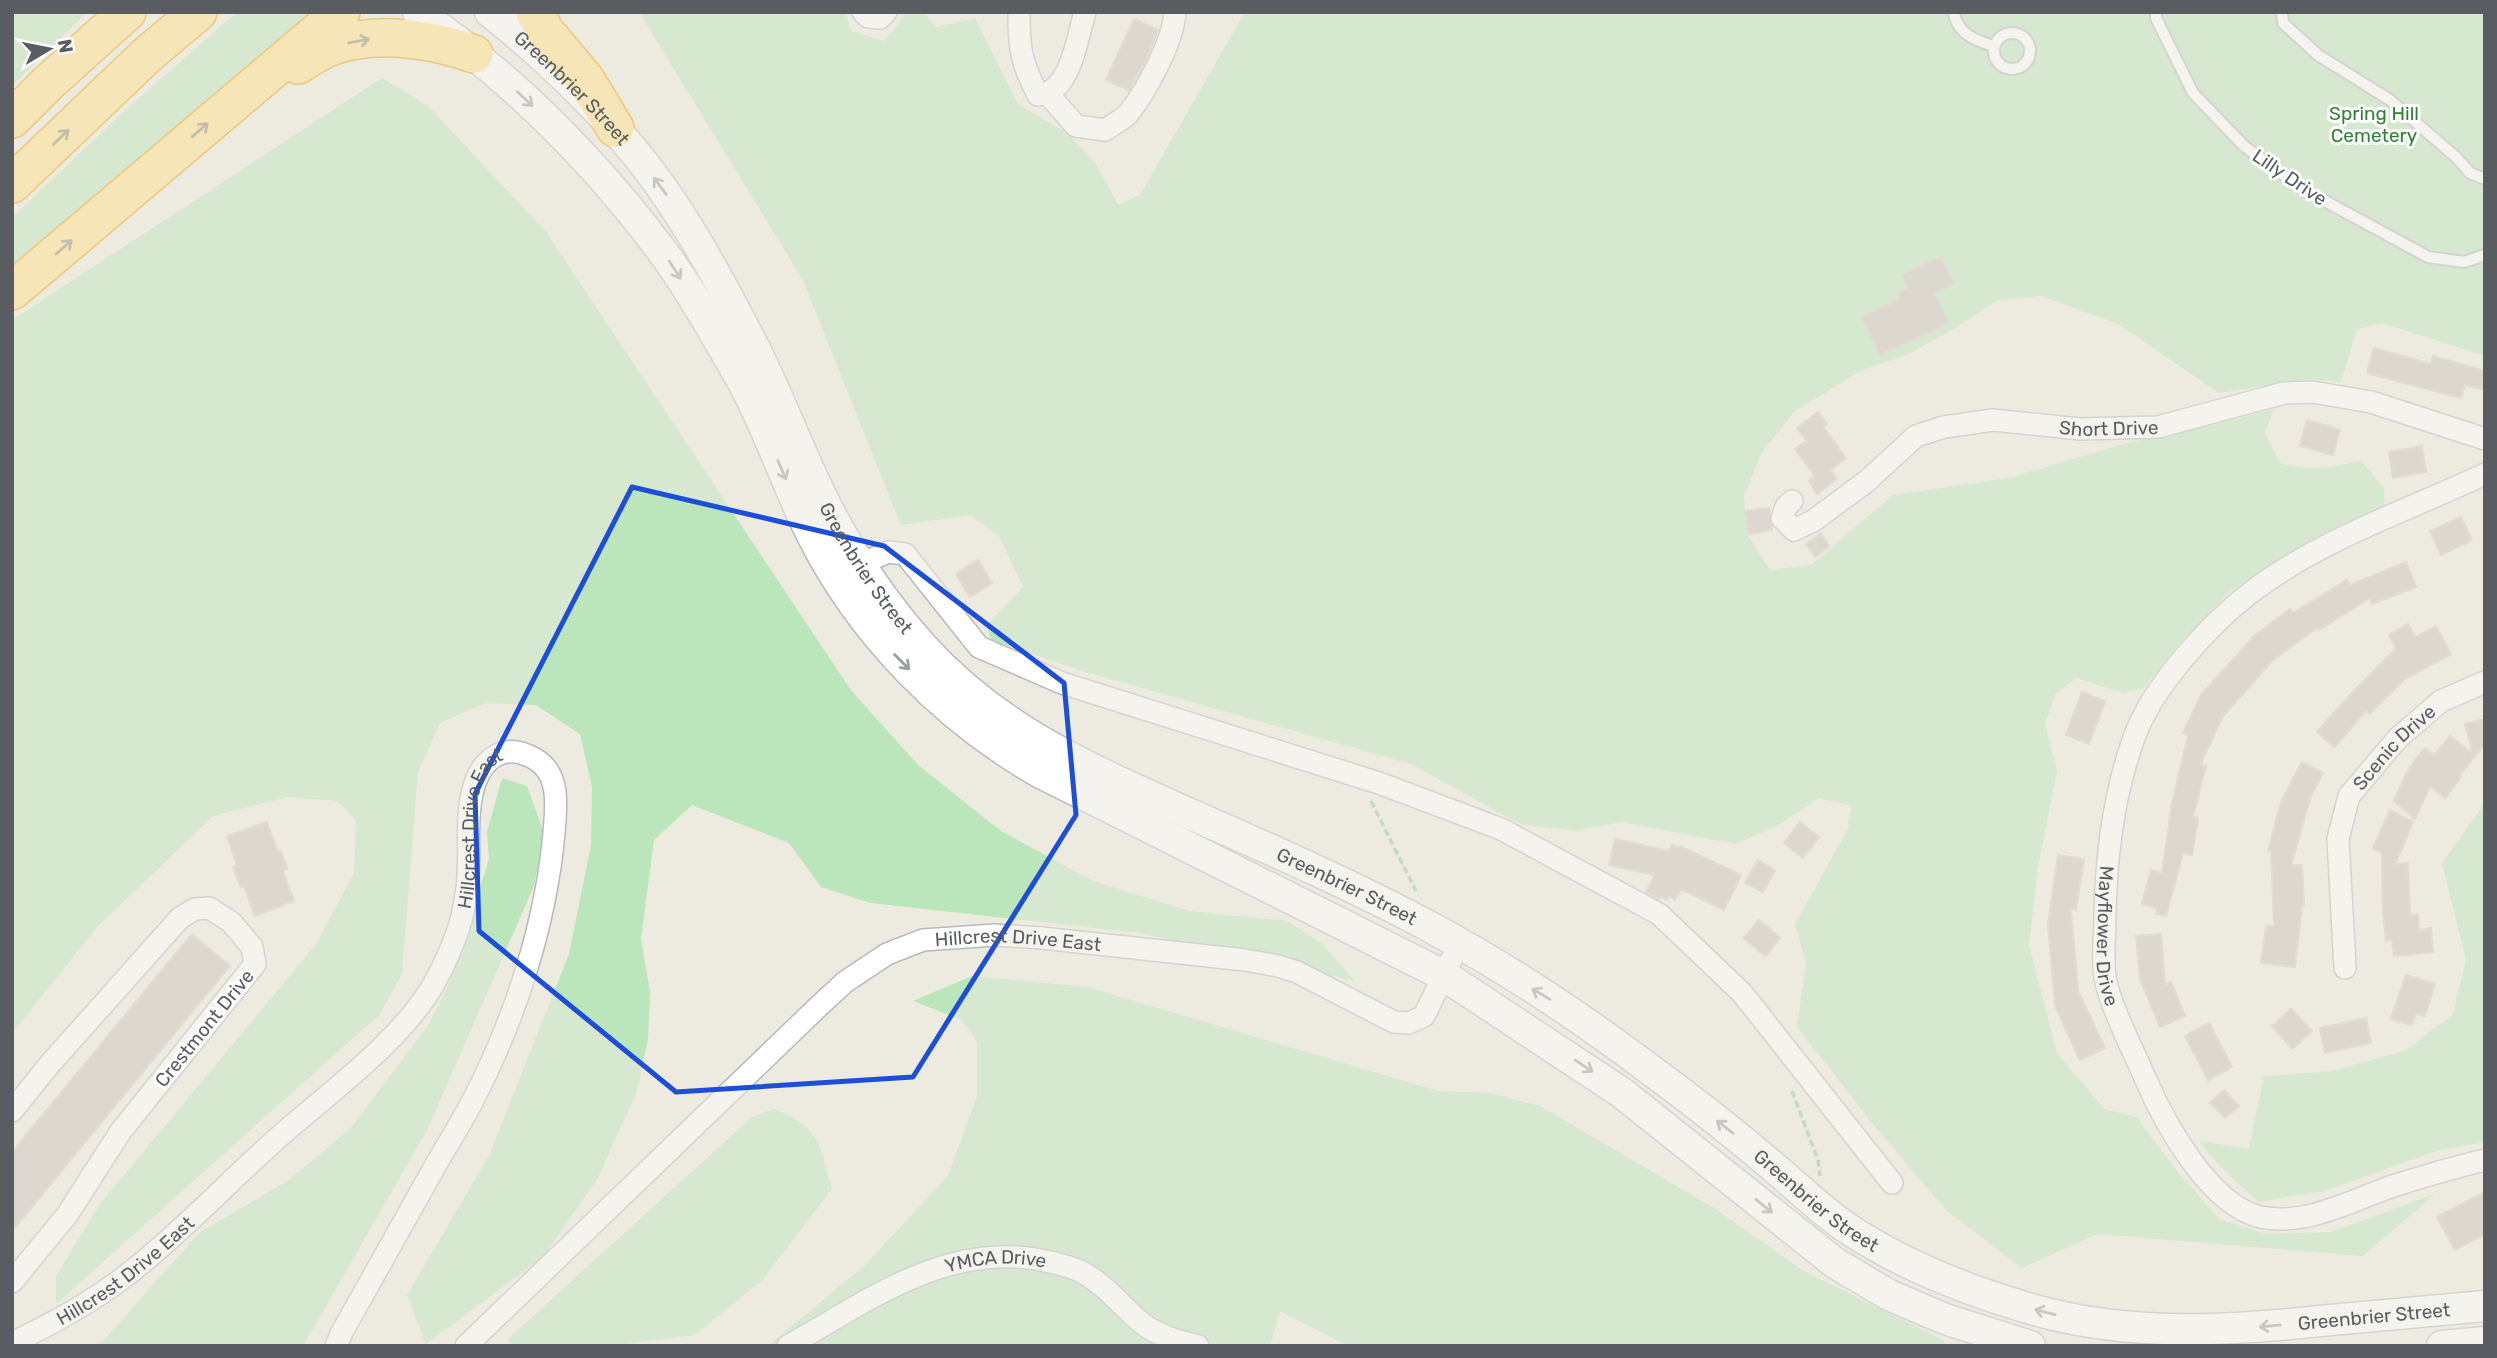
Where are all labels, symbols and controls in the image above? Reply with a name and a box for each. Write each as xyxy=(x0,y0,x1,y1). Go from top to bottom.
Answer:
north arrow xyxy=(14,14,84,84)
street label: Greenbrier Street xyxy=(510,26,635,150)
one-way arrow xyxy=(347,34,370,47)
text: N xyxy=(53,37,78,55)
one-way arrow xyxy=(516,91,533,108)
park label: Spring Hill Cemetery xyxy=(2329,102,2419,147)
one-way arrow xyxy=(191,122,209,138)
one-way arrow xyxy=(53,129,70,146)
street label: Lilly Drive xyxy=(2248,144,2331,211)
one-way arrow xyxy=(652,177,667,195)
one-way arrow xyxy=(55,239,73,255)
one-way arrow xyxy=(667,260,682,279)
street label: Short Drive xyxy=(2058,416,2159,441)
one-way arrow xyxy=(776,459,789,480)
street label: Greenbrier Street xyxy=(814,498,918,639)
one-way arrow xyxy=(893,653,910,670)
street label: Scenic Drive xyxy=(2348,700,2440,795)
street label: Hillcrest Drive East xyxy=(453,743,507,911)
street label: Greenbrier Street xyxy=(1273,843,1421,930)
street label: Mayflower Drive xyxy=(2092,865,2124,1009)
street label: Hillcrest Drive East xyxy=(934,924,1103,956)
street label: Crestmont Drive xyxy=(150,965,259,1092)
one-way arrow xyxy=(1531,986,1551,1000)
one-way arrow xyxy=(1574,1059,1593,1074)
one-way arrow xyxy=(1716,1120,1734,1135)
street label: Greenbrier Street xyxy=(1749,1144,1883,1257)
one-way arrow xyxy=(1754,1198,1772,1214)
street label: Hillcrest Drive East xyxy=(53,1211,200,1330)
street label: YMCA Drive xyxy=(942,1246,1048,1277)
street label: Greenbrier Street xyxy=(2297,1298,2452,1335)
one-way arrow xyxy=(2034,1305,2057,1318)
one-way arrow xyxy=(2260,1320,2282,1333)

